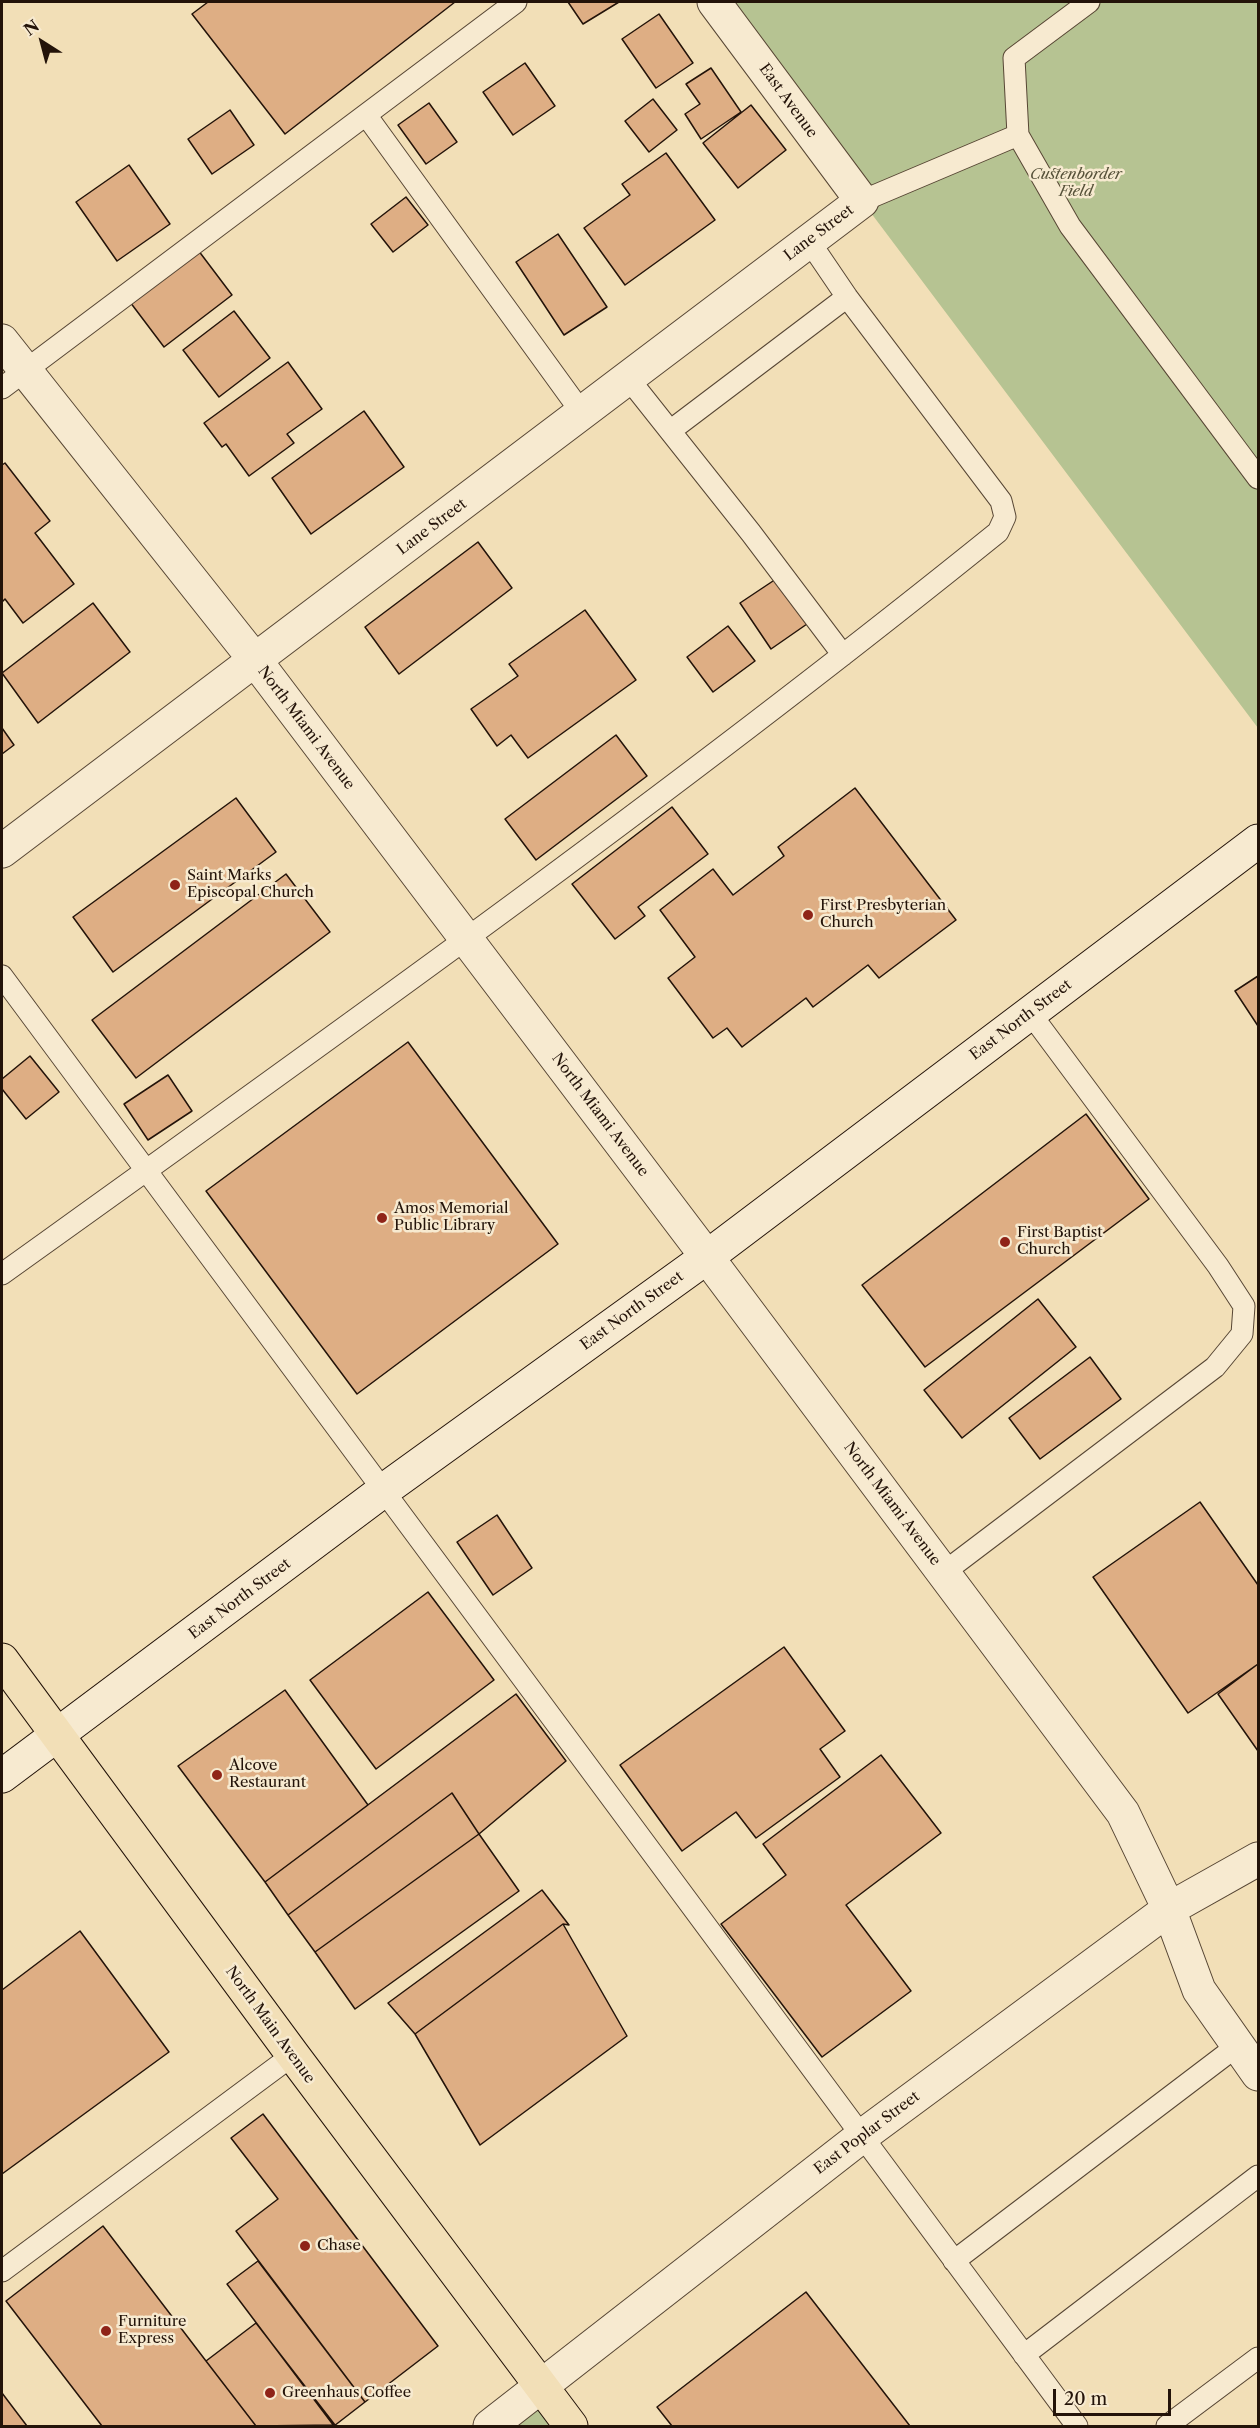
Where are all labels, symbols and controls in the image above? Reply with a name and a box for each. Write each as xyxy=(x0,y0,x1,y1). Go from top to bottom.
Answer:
north arrow xyxy=(12,12,72,72)
text: N xyxy=(20,15,43,40)
street label: East Avenue xyxy=(755,60,821,142)
park label: Custenborder Field xyxy=(1030,166,1122,201)
street label: Lane Street xyxy=(781,201,857,265)
street label: Lane Street xyxy=(394,495,470,559)
street label: North Miami Avenue xyxy=(254,663,358,793)
place label: Saint Marks Episcopal Church xyxy=(187,867,314,902)
marker: Saint Marks Episcopal Church xyxy=(168,878,182,892)
place label: First Presbyterian Church xyxy=(820,897,946,932)
marker: First Presbyterian Church xyxy=(801,908,815,922)
street label: East North Street xyxy=(967,976,1075,1064)
street label: North Miami Avenue xyxy=(548,1050,652,1180)
place label: Amos Memorial Public Library xyxy=(394,1200,508,1235)
marker: Amos Memorial Public Library xyxy=(375,1211,389,1225)
place label: First Baptist Church xyxy=(1017,1224,1103,1259)
marker: First Baptist Church xyxy=(998,1235,1012,1249)
street label: East North Street xyxy=(577,1268,687,1354)
street label: North Miami Avenue xyxy=(840,1439,944,1569)
street label: East North Street xyxy=(186,1555,294,1643)
place label: Alcove Restaurant xyxy=(229,1757,306,1792)
marker: Alcove Restaurant xyxy=(210,1768,224,1782)
street label: North Main Avenue xyxy=(221,1963,319,2087)
street label: East Poplar Street xyxy=(811,2088,923,2178)
place label: Chase xyxy=(317,2237,361,2255)
marker: Chase xyxy=(298,2239,312,2253)
place label: Furniture Express xyxy=(118,2313,186,2348)
marker: Furniture Express xyxy=(99,2324,113,2338)
scale bar xyxy=(1056,2377,1174,2415)
place label: Greenhaus Coffee xyxy=(282,2384,411,2402)
marker: Greenhaus Coffee xyxy=(263,2386,277,2400)
text: 20 m xyxy=(1064,2388,1107,2410)

